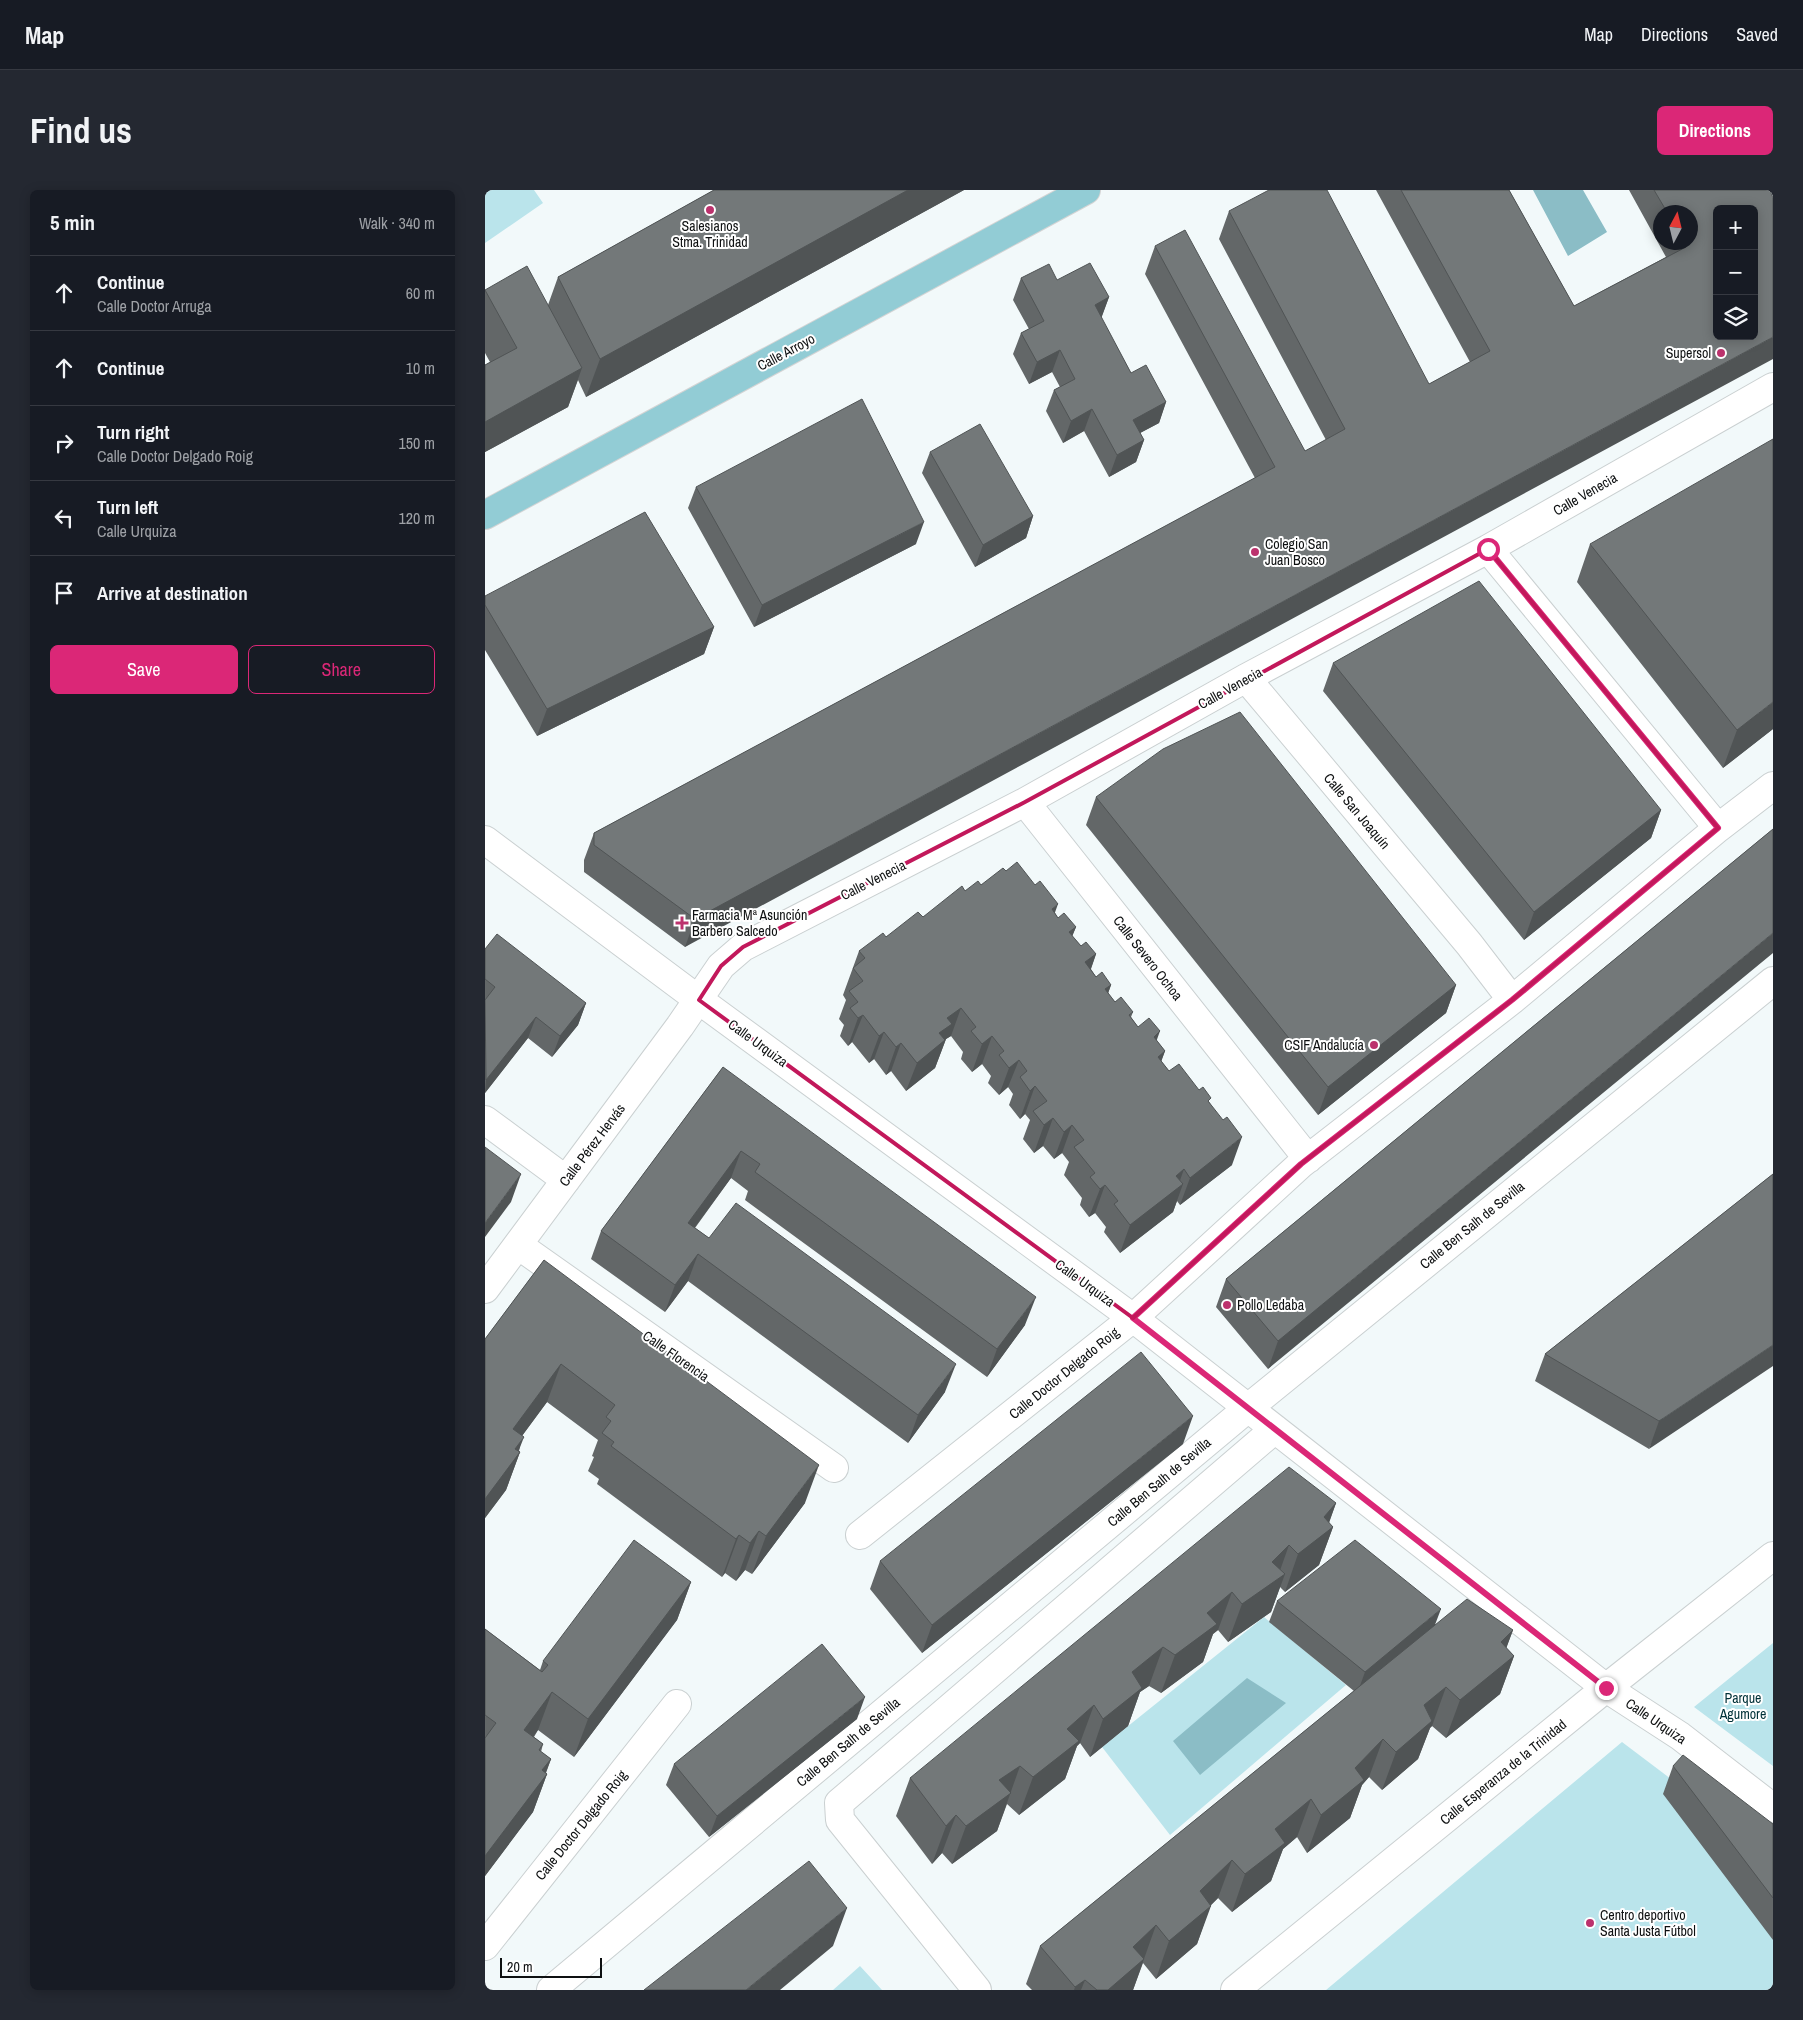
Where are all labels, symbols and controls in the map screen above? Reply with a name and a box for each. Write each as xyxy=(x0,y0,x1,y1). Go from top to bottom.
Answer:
text: Map xyxy=(25,19,64,51)
text: Map xyxy=(1584,22,1613,47)
text: Directions xyxy=(1641,22,1708,47)
text: Saved xyxy=(1736,22,1778,47)
button: Directions xyxy=(1657,106,1773,155)
text: Find us xyxy=(30,107,132,154)
marker: Salesianos Stma. Trinidad xyxy=(704,204,716,216)
north arrow xyxy=(1653,205,1698,250)
map controls xyxy=(1713,205,1758,340)
button: + xyxy=(1713,205,1758,250)
text: 5 min xyxy=(50,208,95,237)
text: Walk · 340 m xyxy=(359,212,435,234)
place label: Salesianos Stma. Trinidad xyxy=(672,217,748,251)
button: − xyxy=(1713,250,1758,295)
text: Continue xyxy=(97,269,165,295)
icon: ahead xyxy=(50,279,78,307)
text: 60 m xyxy=(406,282,435,304)
text: Calle Doctor Arruga xyxy=(97,295,211,317)
button: layers xyxy=(1713,295,1758,340)
street label: Calle Arroyo xyxy=(754,329,818,375)
place label: Supersol xyxy=(1666,344,1711,362)
marker: Supersol xyxy=(1715,347,1727,359)
icon: ahead xyxy=(50,354,78,382)
text: Continue xyxy=(97,355,165,381)
text: 10 m xyxy=(406,357,435,379)
text: Turn right xyxy=(97,419,169,445)
icon: right xyxy=(50,429,78,457)
text: 150 m xyxy=(399,432,435,454)
text: Calle Doctor Delgado Roig xyxy=(97,445,253,467)
street label: Calle Venecia xyxy=(1550,468,1621,520)
text: Turn left xyxy=(97,494,158,520)
icon: left xyxy=(50,504,78,532)
text: 120 m xyxy=(399,507,435,529)
text: Calle Urquiza xyxy=(97,520,176,542)
place label: Colegio San Juan Bosco xyxy=(1265,535,1328,569)
route start xyxy=(1477,538,1500,561)
marker: Colegio San Juan Bosco xyxy=(1249,546,1261,558)
icon: arrive xyxy=(50,579,78,607)
text: Arrive at destination xyxy=(97,580,248,606)
button: Save xyxy=(50,645,238,694)
button: Share xyxy=(248,645,435,694)
street label: Calle Venecia xyxy=(1195,663,1266,713)
street label: Calle San Joaquín xyxy=(1320,769,1394,853)
street label: Calle Venecia xyxy=(837,856,909,904)
place label: Farmacia Mª Asunción Barbero Salcedo xyxy=(692,906,807,940)
street label: Calle Severo Ochoa xyxy=(1109,912,1187,1005)
marker: Farmacia Mª Asunción Barbero Salcedo xyxy=(676,917,688,929)
street label: Calle Urquiza xyxy=(725,1015,792,1071)
place label: CSIF Andalucía xyxy=(1284,1036,1365,1054)
marker: CSIF Andalucía xyxy=(1368,1039,1380,1051)
street label: Calle Pérez Hervás xyxy=(555,1100,629,1190)
street label: Calle Ben Salh de Sevilla xyxy=(1416,1177,1528,1273)
street label: Calle Urquiza xyxy=(1052,1255,1119,1311)
place label: Pollo Ledaba xyxy=(1237,1296,1305,1314)
marker: Pollo Ledaba xyxy=(1221,1299,1233,1311)
street label: Calle Doctor Delgado Roig xyxy=(1005,1323,1123,1423)
street label: Calle Florencia xyxy=(639,1326,713,1386)
street label: Calle Ben Salh de Sevilla xyxy=(1104,1433,1215,1531)
route end xyxy=(1595,1677,1618,1700)
park label: Parque Agumore xyxy=(1719,1689,1766,1723)
street label: Calle Ben Salh de Sevilla xyxy=(793,1693,904,1791)
street label: Calle Urquiza xyxy=(1622,1694,1690,1748)
street label: Calle Esperanza de la Trinidad xyxy=(1436,1715,1570,1829)
street label: Calle Doctor Delgado Roig xyxy=(531,1766,631,1884)
place label: Centro deportivo Santa Justa Fútbol xyxy=(1600,1906,1696,1940)
marker: Centro deportivo Santa Justa Fútbol xyxy=(1584,1917,1596,1929)
scale bar xyxy=(500,1955,603,1978)
text: 20 m xyxy=(507,1958,533,1976)

